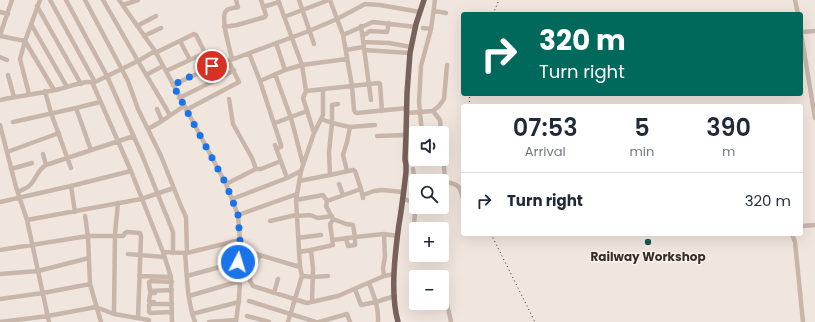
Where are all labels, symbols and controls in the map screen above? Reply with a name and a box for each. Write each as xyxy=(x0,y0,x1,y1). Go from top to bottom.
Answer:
text: 320 m xyxy=(539,21,626,60)
icon: right xyxy=(473,28,525,80)
pin xyxy=(195,49,229,83)
icon: arrive xyxy=(201,55,223,77)
text: Turn right xyxy=(539,59,625,84)
text: 07:53 xyxy=(513,111,578,144)
text: 5 xyxy=(634,111,650,144)
text: 390 xyxy=(706,111,751,144)
map controls xyxy=(409,126,449,310)
button: sound xyxy=(409,126,449,166)
text: Arrival xyxy=(525,142,566,161)
text: min xyxy=(629,142,654,161)
text: m xyxy=(722,142,735,161)
button: search xyxy=(409,174,449,214)
icon: right xyxy=(473,190,495,212)
text: Turn right xyxy=(507,190,583,211)
text: 320 m xyxy=(745,190,791,211)
button: + xyxy=(409,222,449,262)
marker: Railway Workshop xyxy=(643,237,653,247)
position arrow xyxy=(217,241,259,283)
place label: Railway Workshop xyxy=(590,248,706,265)
button: − xyxy=(409,270,449,310)

